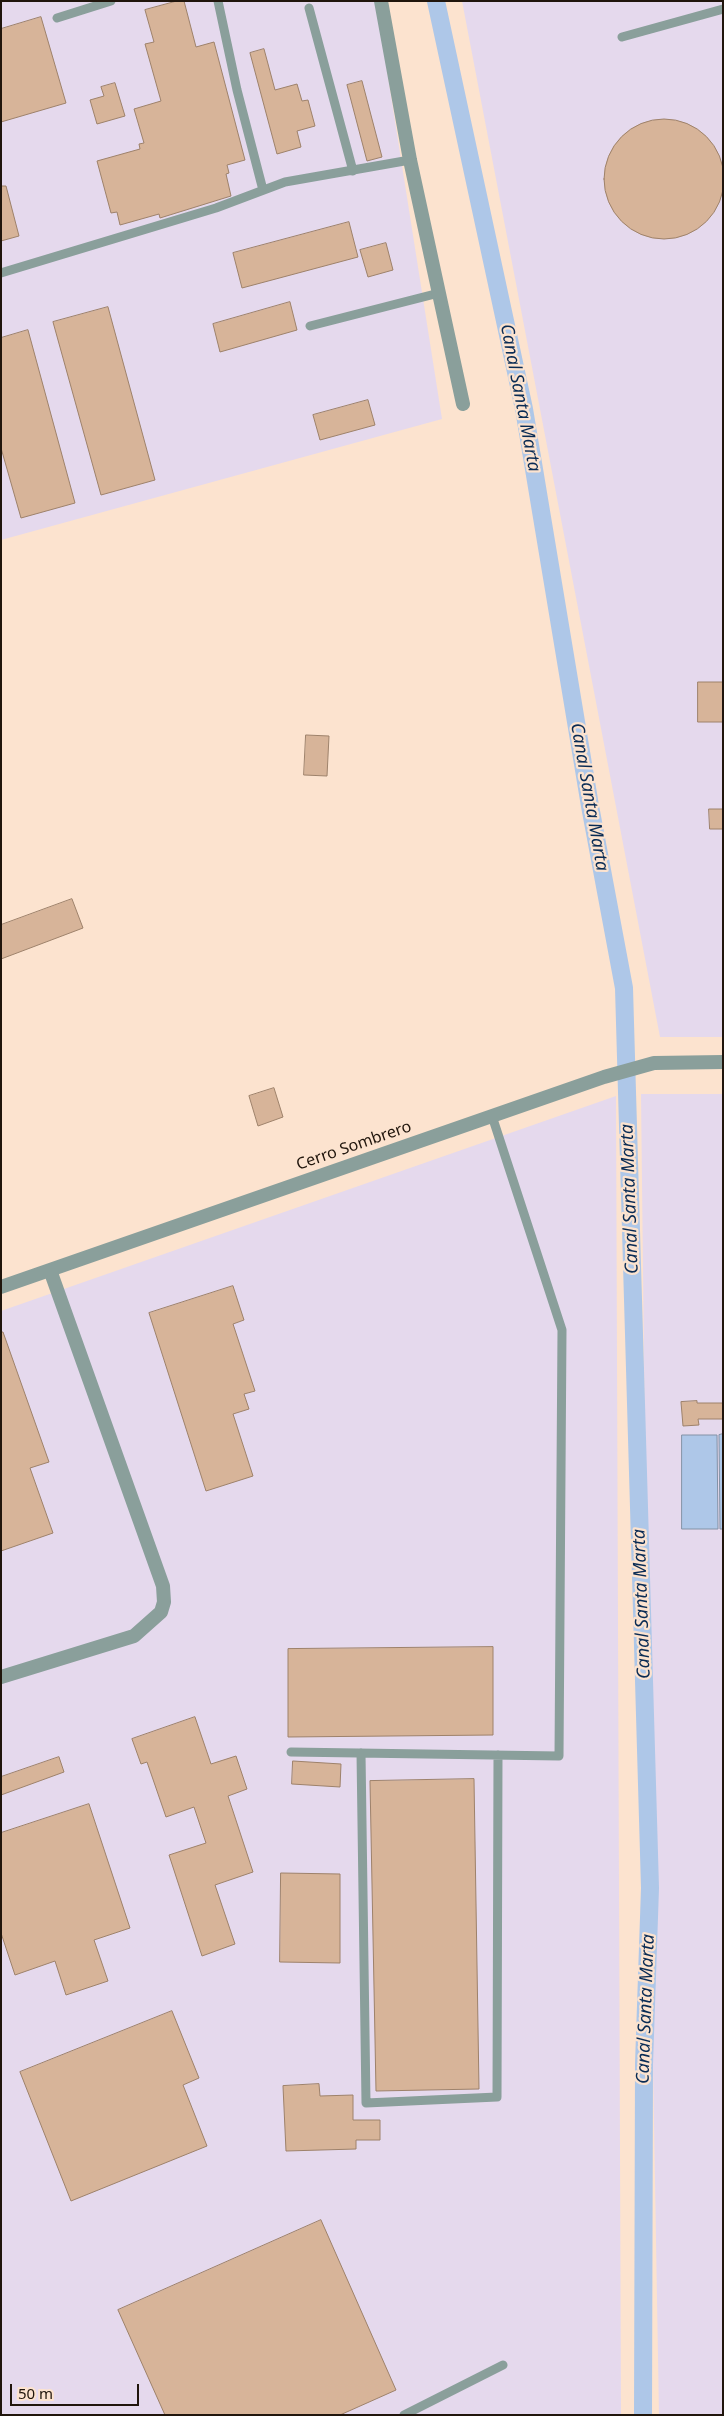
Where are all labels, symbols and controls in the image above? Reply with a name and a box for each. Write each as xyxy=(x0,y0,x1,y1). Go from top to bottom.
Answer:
water label: Canal Santa Marta xyxy=(495,322,545,474)
water label: Canal Santa Marta xyxy=(565,721,613,873)
street label: Cerro Sombrero xyxy=(294,1117,414,1175)
water label: Canal Santa Marta xyxy=(617,1124,643,1274)
water label: Canal Santa Marta xyxy=(629,1529,655,1679)
water label: Canal Santa Marta xyxy=(633,1934,659,2084)
scale bar xyxy=(12,2374,141,2406)
text: 50 m xyxy=(18,2383,53,2403)

